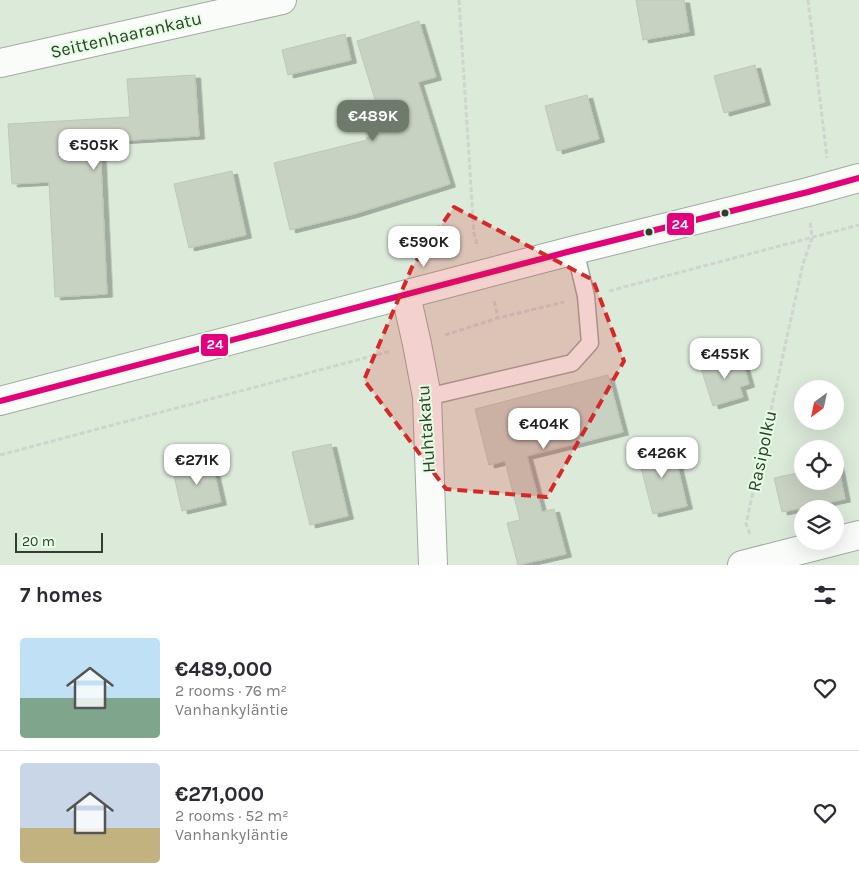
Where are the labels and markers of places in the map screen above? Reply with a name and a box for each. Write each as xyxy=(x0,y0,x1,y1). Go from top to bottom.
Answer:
pin: €489K xyxy=(338,100,408,142)
pin: €505K xyxy=(59,128,129,171)
unlabelled marker xyxy=(720,208,730,218)
pin: €590K xyxy=(389,226,459,268)
unlabelled marker xyxy=(644,227,654,237)
pin: €455K xyxy=(690,338,760,380)
pin: €404K xyxy=(509,408,579,450)
pin: €426K xyxy=(627,436,697,479)
pin: €271K xyxy=(162,444,232,486)

